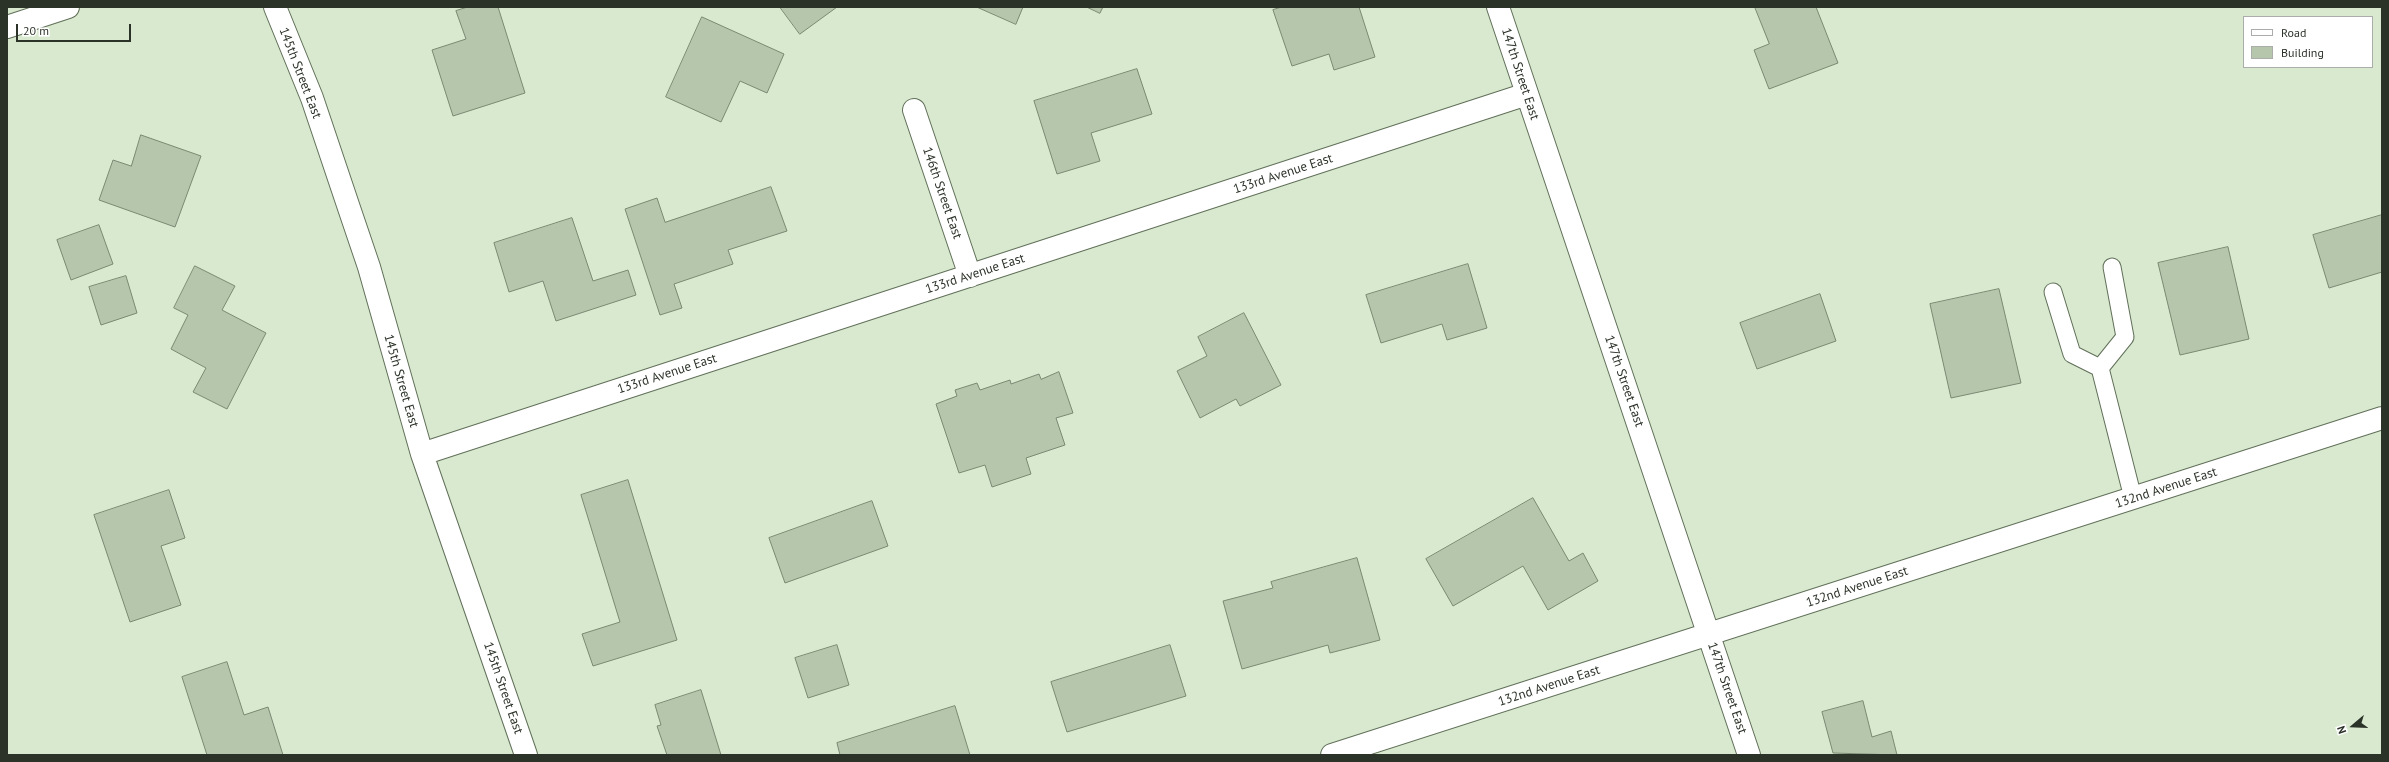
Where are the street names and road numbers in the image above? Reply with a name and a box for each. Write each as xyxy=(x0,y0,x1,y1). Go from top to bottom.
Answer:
street label: 145th Street East xyxy=(275,25,325,121)
street label: 147th Street East xyxy=(1498,26,1542,122)
street label: 146th Street East xyxy=(919,145,965,241)
street label: 133rd Avenue East xyxy=(1231,151,1335,197)
street label: 133rd Avenue East xyxy=(923,251,1027,297)
street label: 145th Street East xyxy=(380,333,422,429)
street label: 147th Street East xyxy=(1601,333,1647,429)
street label: 133rd Avenue East xyxy=(615,351,719,397)
street label: 132nd Avenue East xyxy=(2113,464,2219,512)
street label: 132nd Avenue East xyxy=(1804,563,1910,611)
street label: 145th Street East xyxy=(480,640,526,736)
street label: 147th Street East xyxy=(1704,640,1750,736)
street label: 132nd Avenue East xyxy=(1496,662,1602,710)

